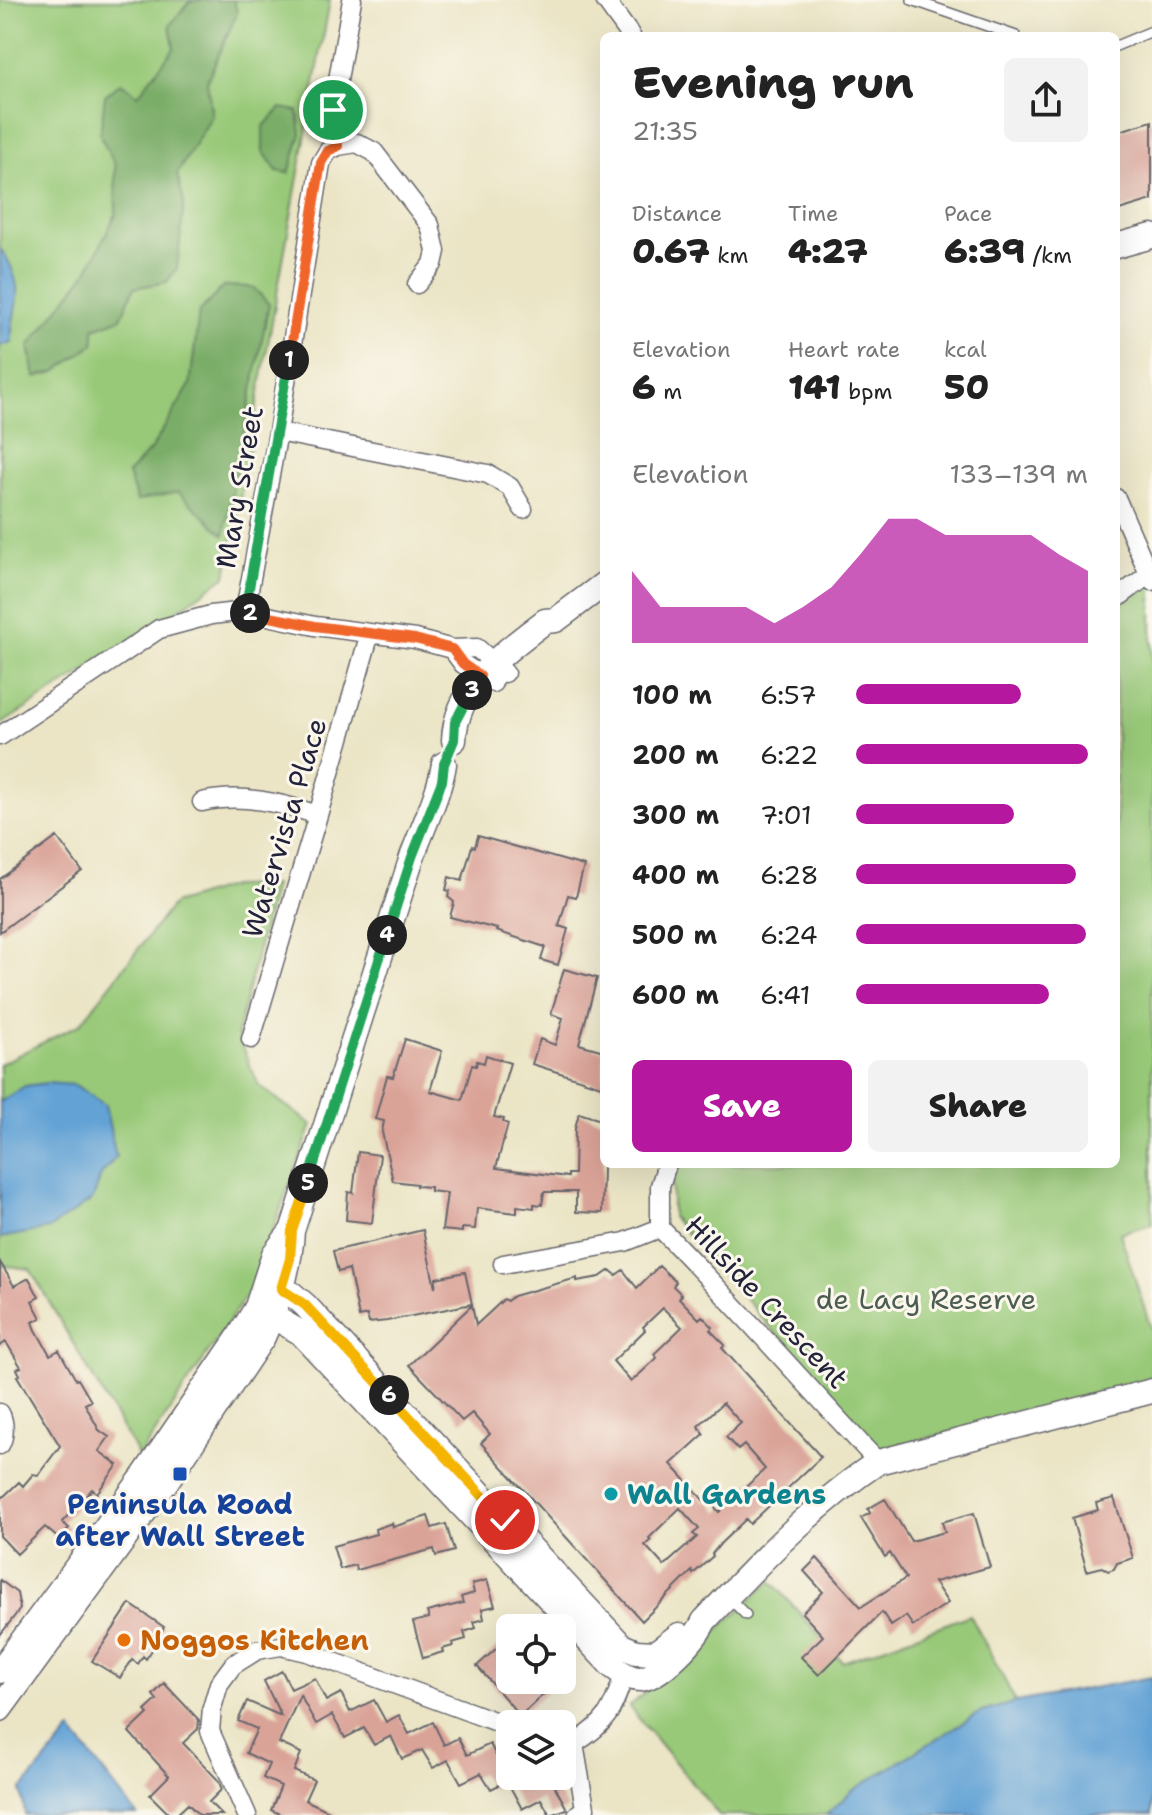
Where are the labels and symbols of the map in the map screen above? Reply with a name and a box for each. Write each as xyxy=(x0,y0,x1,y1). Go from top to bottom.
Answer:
pin xyxy=(299,76,367,144)
pin: 1 xyxy=(269,340,309,380)
street label: Mary Street xyxy=(206,403,272,571)
pin: 2 xyxy=(230,593,270,633)
pin: 3 xyxy=(452,670,492,710)
street label: Watervista Place xyxy=(232,713,336,943)
pin: 4 xyxy=(367,915,407,955)
pin: 5 xyxy=(288,1163,328,1203)
street label: Hillside Crescent xyxy=(677,1207,857,1397)
park label: de Lacy Reserve xyxy=(816,1280,1036,1318)
pin: 6 xyxy=(369,1375,409,1415)
marker: Peninsula Road after Wall Street xyxy=(171,1465,189,1483)
place label: Wall Gardens xyxy=(627,1475,826,1513)
place label: Peninsula Road after Wall Street xyxy=(55,1485,305,1555)
marker: Wall Gardens xyxy=(602,1485,620,1503)
pin xyxy=(471,1486,539,1554)
place label: Noggos Kitchen xyxy=(140,1621,369,1659)
marker: Noggos Kitchen xyxy=(115,1631,133,1649)

